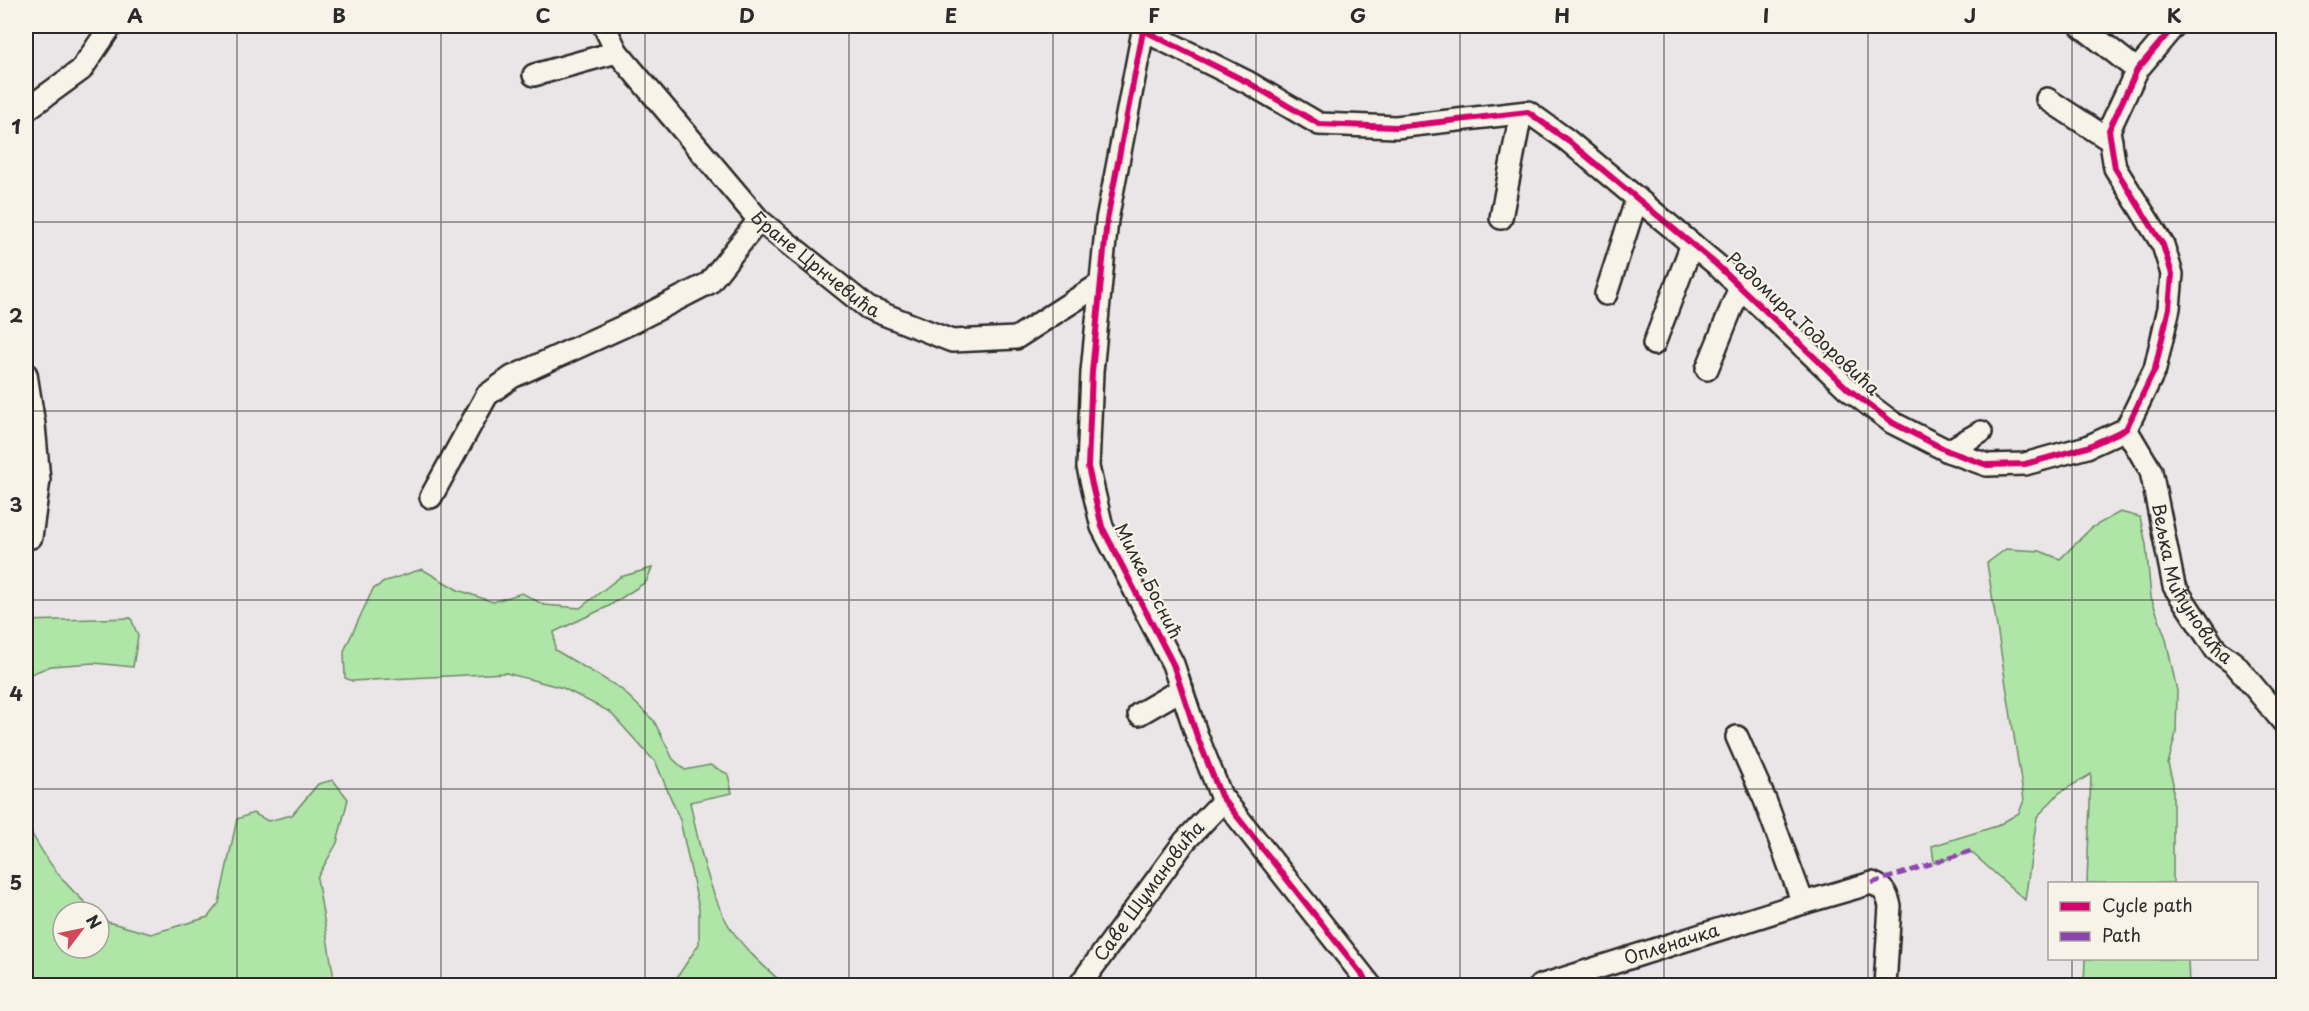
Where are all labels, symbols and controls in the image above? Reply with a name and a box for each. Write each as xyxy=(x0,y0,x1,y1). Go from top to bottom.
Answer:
text: A xyxy=(127,0,143,30)
text: B xyxy=(332,0,346,30)
text: C xyxy=(535,0,551,30)
text: D xyxy=(739,0,755,30)
text: E xyxy=(945,0,957,30)
text: F xyxy=(1148,0,1160,30)
text: G xyxy=(1350,0,1366,30)
text: H xyxy=(1554,0,1570,30)
text: I xyxy=(1763,0,1769,30)
text: J xyxy=(1964,0,1976,30)
text: K xyxy=(2167,0,2182,30)
text: 1 xyxy=(11,111,21,141)
street label: Бране Црнчевића xyxy=(745,205,884,323)
street label: Радомира Тодоровића xyxy=(1722,245,1887,402)
text: 2 xyxy=(9,300,23,330)
text: 3 xyxy=(9,489,23,519)
street label: Вељка Мићуновића xyxy=(2146,501,2239,670)
street label: Милке Боснић xyxy=(1109,518,1190,643)
text: 4 xyxy=(9,678,23,708)
street label: Саве Шумановића xyxy=(1086,813,1210,966)
text: 5 xyxy=(10,867,22,897)
legend xyxy=(2048,882,2258,960)
text: Cycle path xyxy=(2102,891,2193,918)
north arrow xyxy=(51,900,111,960)
text: N xyxy=(81,910,108,933)
street label: Опленачка xyxy=(1620,915,1723,971)
text: Path xyxy=(2102,921,2141,948)

